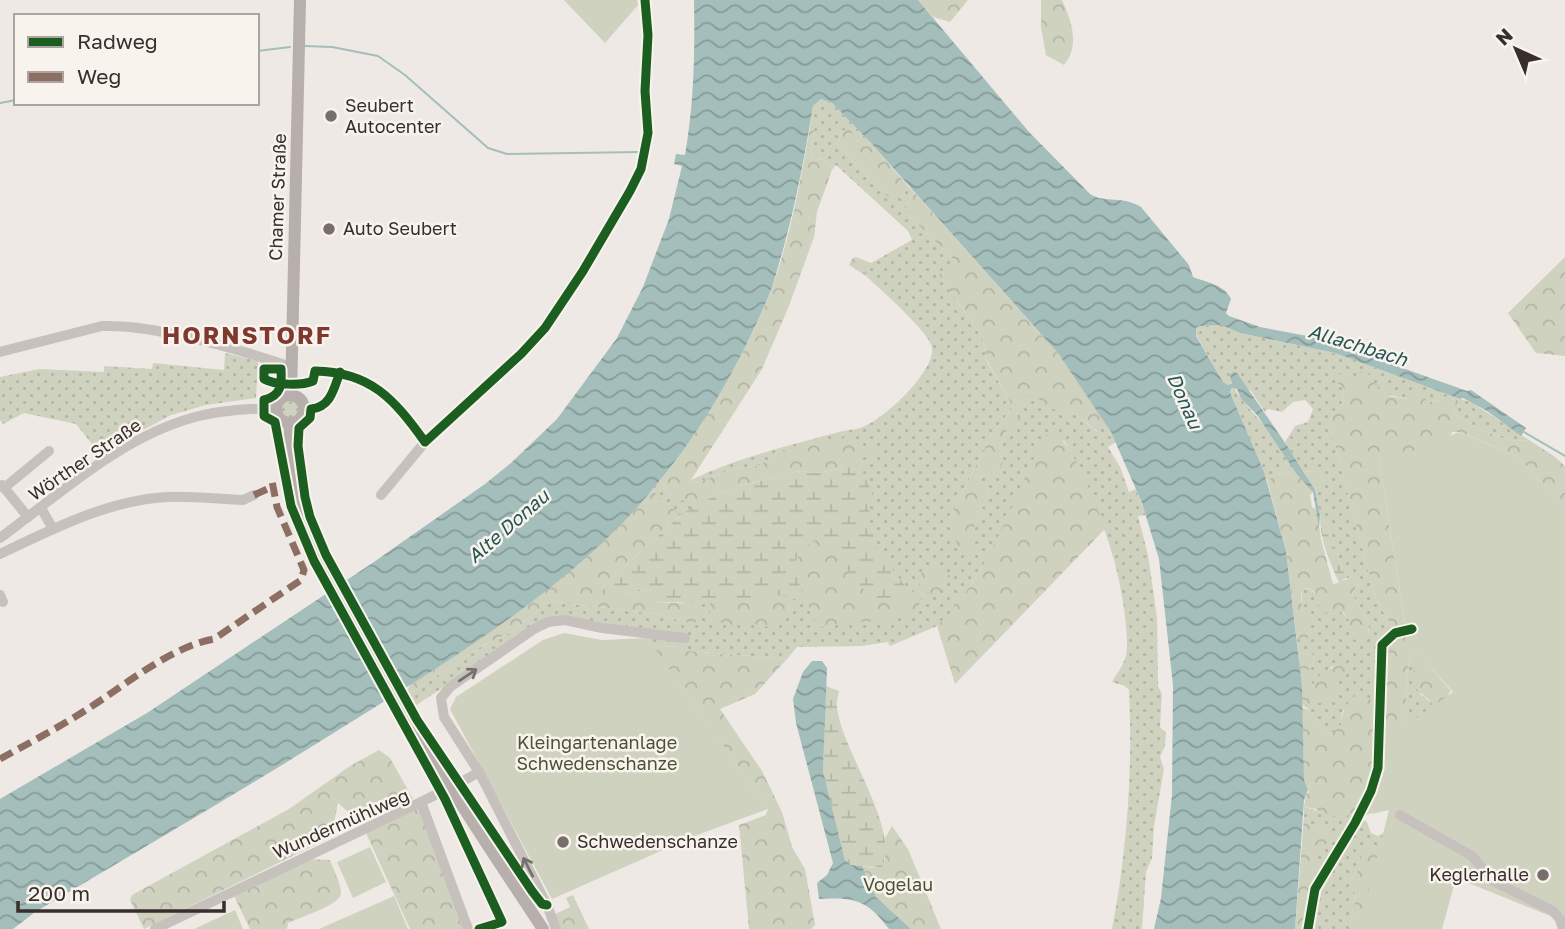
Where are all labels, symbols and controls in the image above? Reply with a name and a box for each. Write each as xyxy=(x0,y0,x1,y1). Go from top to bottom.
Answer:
legend xyxy=(14,14,259,105)
north arrow xyxy=(1481,14,1551,84)
text: N xyxy=(1491,23,1517,50)
text: Radweg xyxy=(77,28,158,54)
text: Weg xyxy=(77,63,121,89)
place label: Seubert Autocenter xyxy=(345,94,441,137)
marker: Seubert Autocenter xyxy=(323,108,339,124)
street label: Chamer Straße xyxy=(264,133,290,261)
place label: Auto Seubert xyxy=(343,217,457,239)
marker: Auto Seubert xyxy=(321,221,337,237)
water label: Allachbach xyxy=(1306,319,1411,371)
district label: HORNSTORF xyxy=(162,320,332,349)
water label: Donau xyxy=(1163,369,1208,434)
street label: Wörther Straße xyxy=(24,413,145,505)
water label: Alte Donau xyxy=(462,483,554,567)
one-way arrow xyxy=(457,668,477,682)
park label: Kleingartenanlage Schwedenschanze xyxy=(517,731,677,774)
street label: Wundermühlweg xyxy=(269,783,412,863)
place label: Schwedenschanze xyxy=(577,830,738,852)
marker: Schwedenschanze xyxy=(555,834,571,850)
one-way arrow xyxy=(521,857,534,878)
place label: Keglerhalle xyxy=(1429,863,1529,885)
marker: Keglerhalle xyxy=(1535,867,1551,883)
scale bar xyxy=(18,870,224,914)
park label: Vogelau xyxy=(863,873,933,895)
text: 200 m xyxy=(28,880,90,906)

